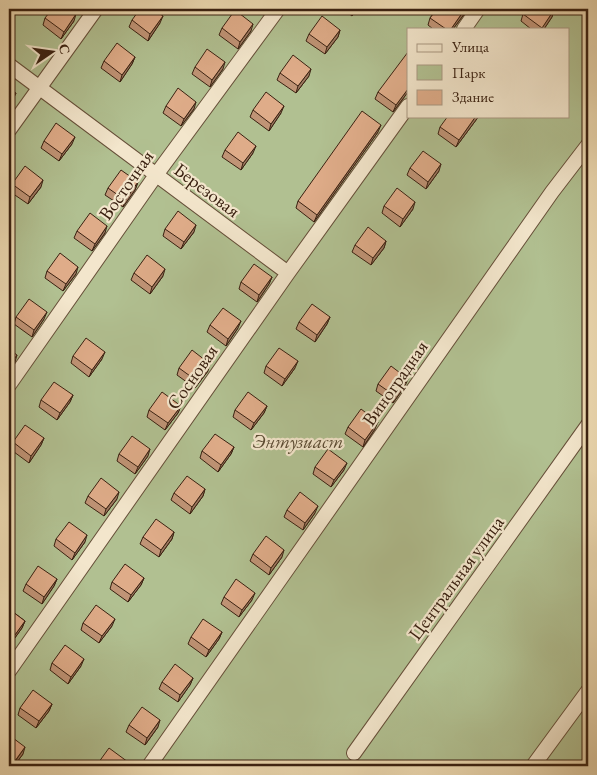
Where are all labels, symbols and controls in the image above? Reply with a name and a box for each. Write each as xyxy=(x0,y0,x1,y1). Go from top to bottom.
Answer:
north arrow xyxy=(28,28,78,78)
legend xyxy=(407,28,570,118)
text: Улица xyxy=(451,37,489,56)
text: С xyxy=(55,42,75,56)
text: Парк xyxy=(452,63,485,82)
text: Здание xyxy=(452,87,494,106)
street label: Восточная xyxy=(93,145,159,225)
street label: Березовая xyxy=(169,157,246,223)
street label: Виноградная xyxy=(356,335,434,431)
street label: Сосновая xyxy=(161,339,224,414)
park label: Энтузиаст xyxy=(253,429,343,454)
street label: Центральная улица xyxy=(403,511,510,645)

